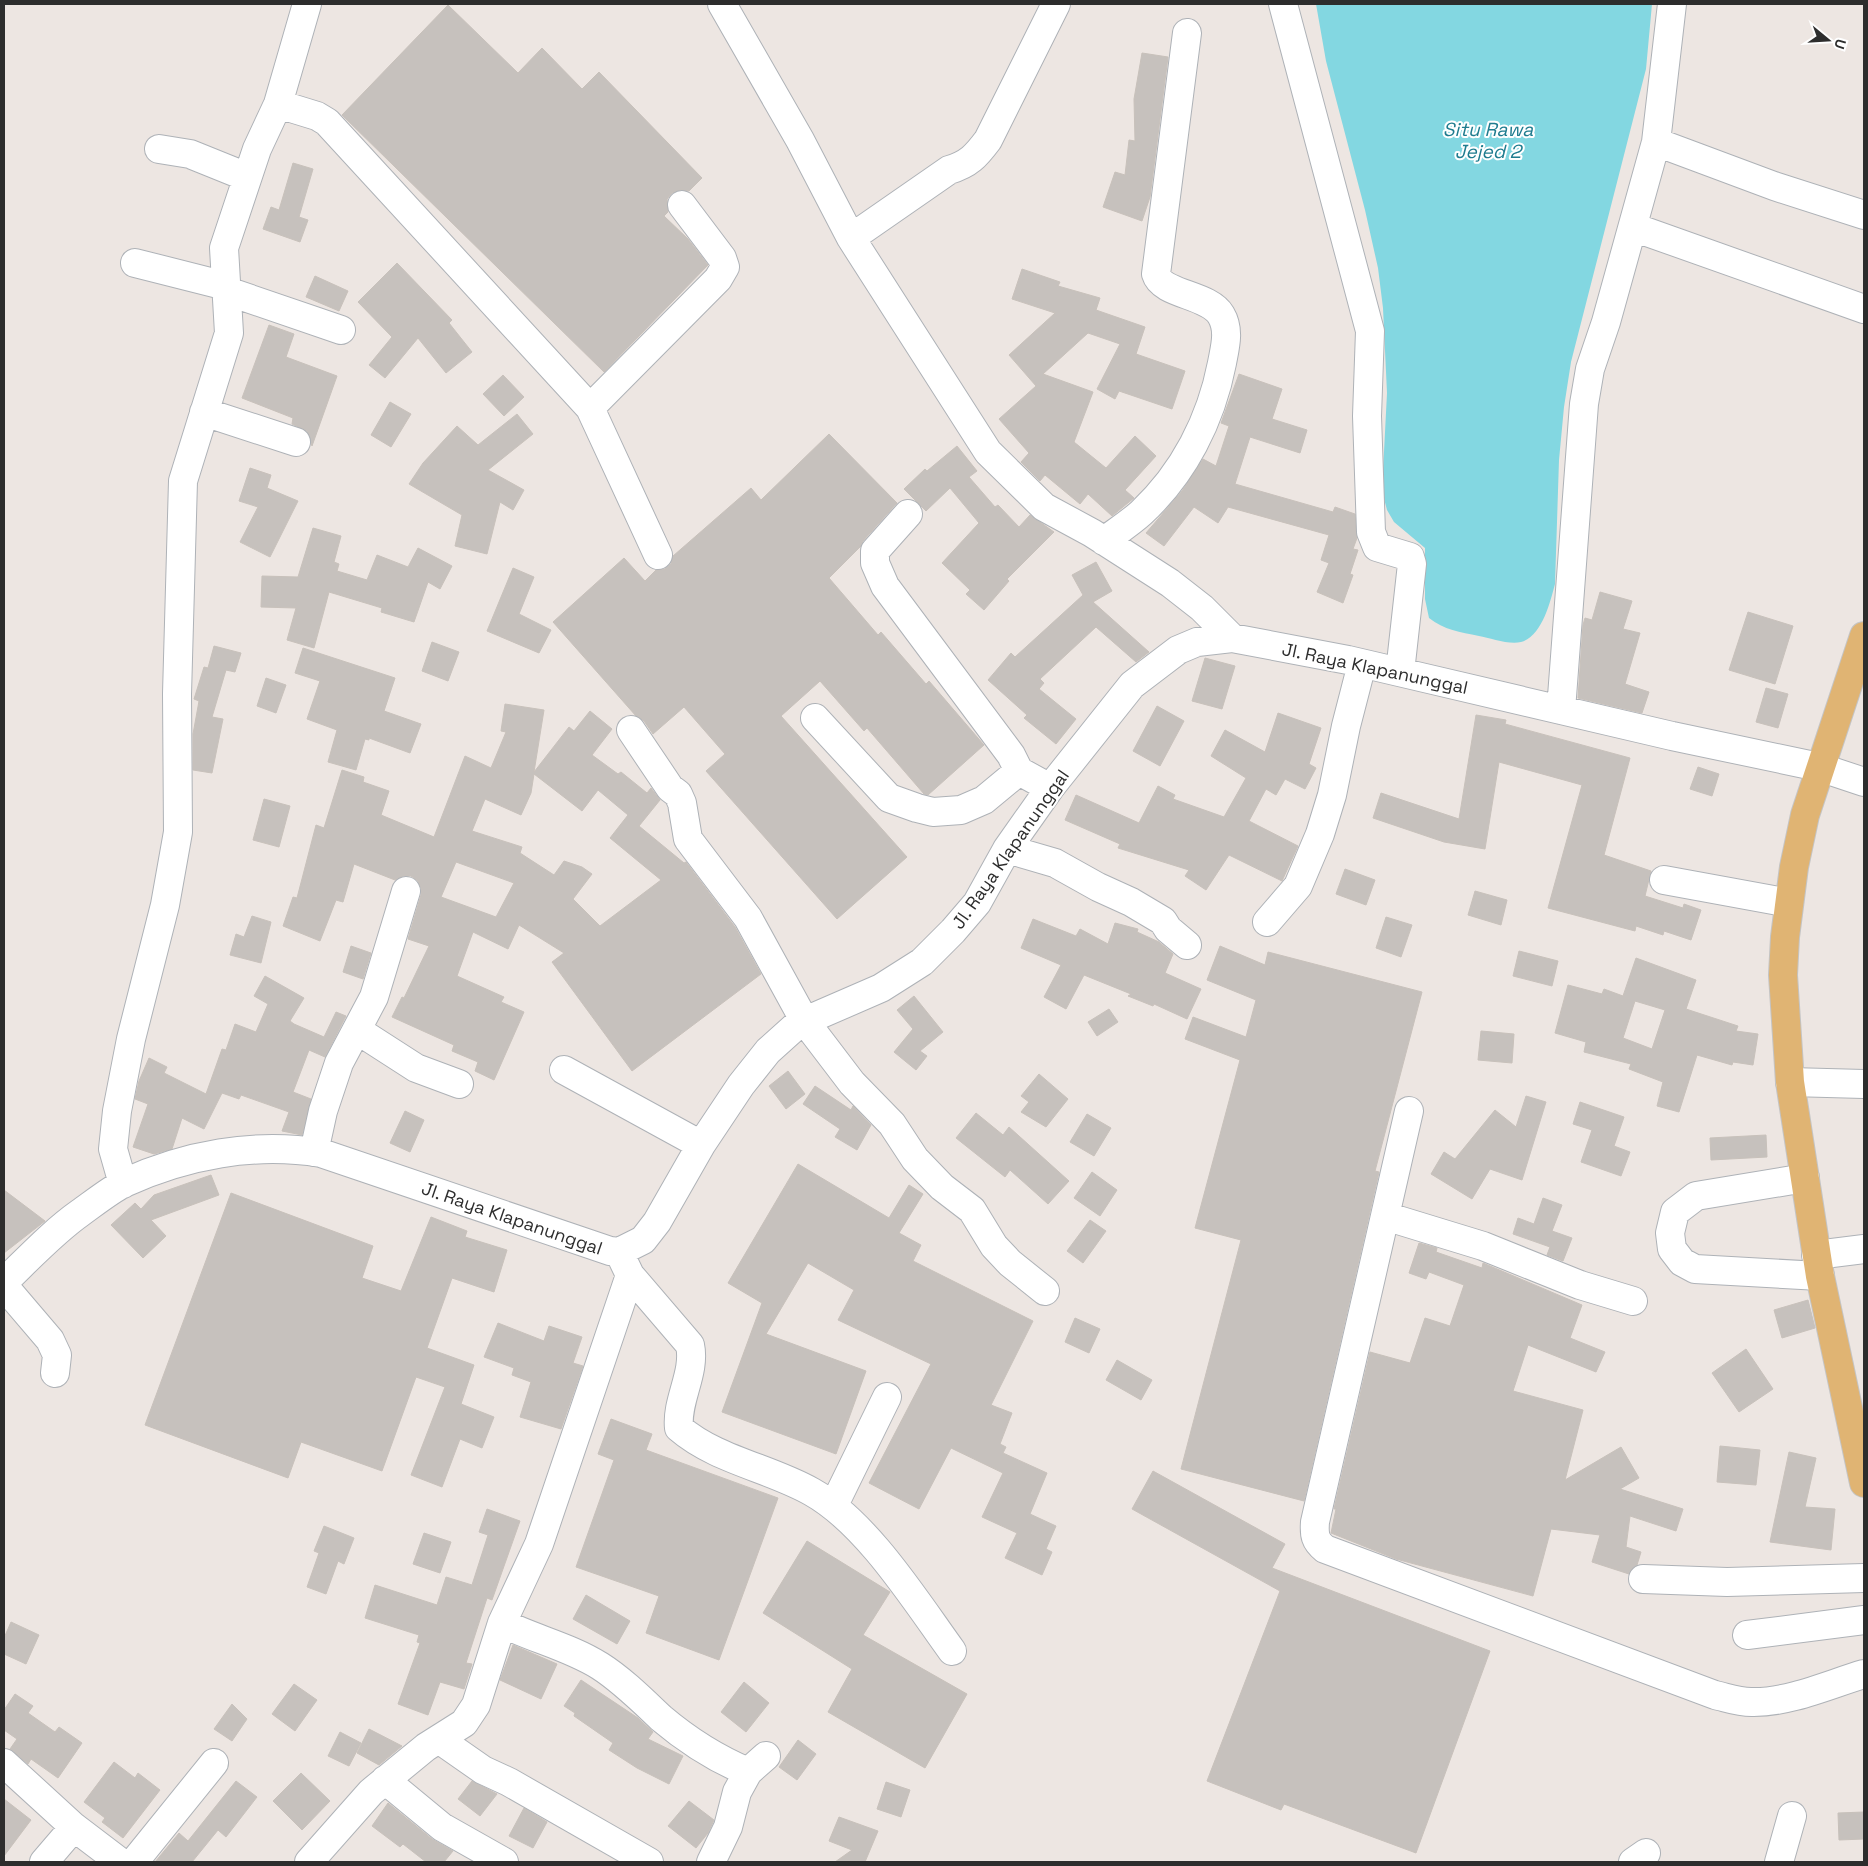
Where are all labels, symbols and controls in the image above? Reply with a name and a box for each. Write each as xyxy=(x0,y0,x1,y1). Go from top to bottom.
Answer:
north arrow xyxy=(1803,15,1853,65)
text: U xyxy=(1830,37,1850,51)
water label: Situ Rawa Jejed 2 xyxy=(1443,117,1533,164)
street label: Jl. Raya Klapanunggal xyxy=(1280,637,1470,699)
street label: Jl. Raya Klapanunggal xyxy=(946,765,1074,933)
street label: Jl. Raya Klapanunggal xyxy=(419,1176,605,1260)

